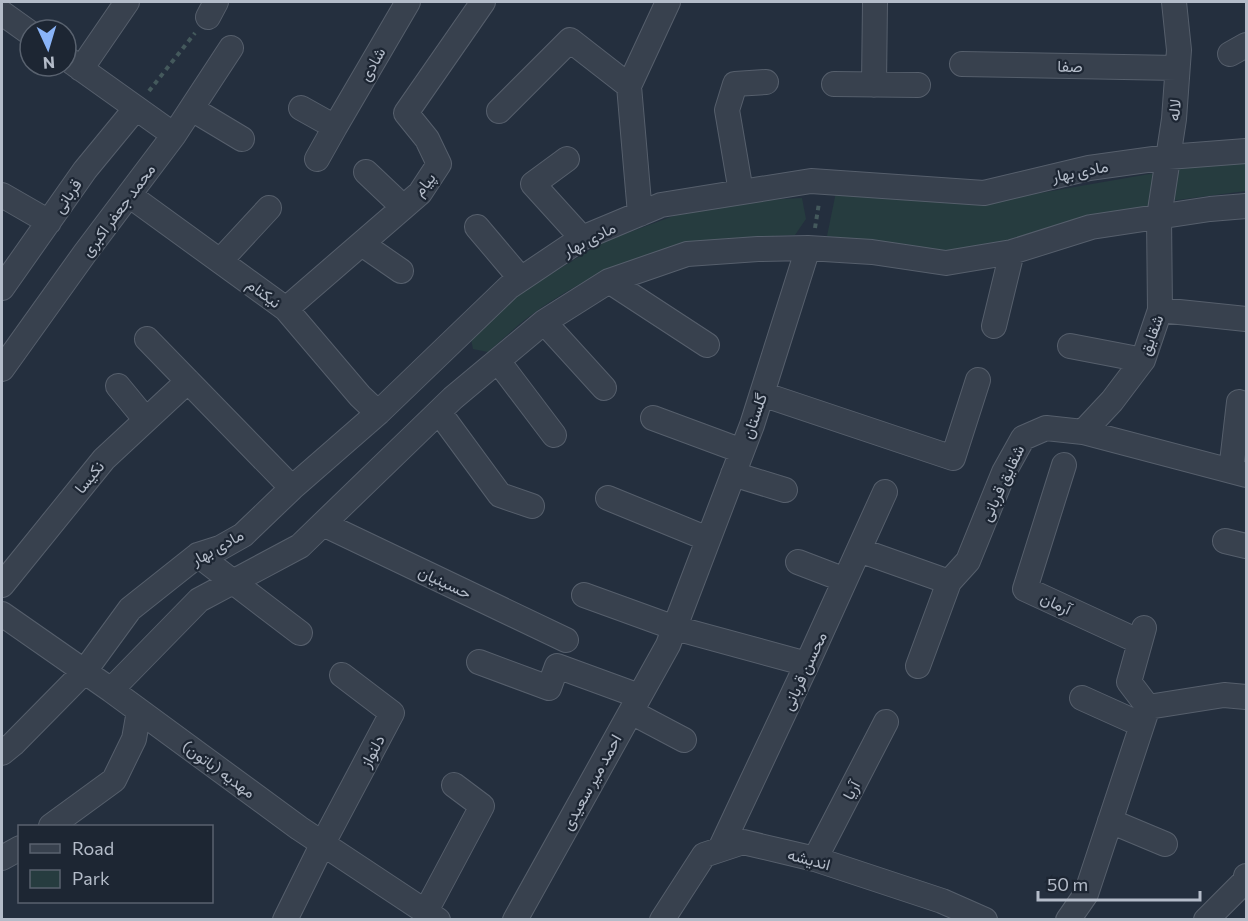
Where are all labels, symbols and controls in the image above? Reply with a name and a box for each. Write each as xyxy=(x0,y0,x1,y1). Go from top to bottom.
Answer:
north arrow xyxy=(18,18,78,78)
street label: شادی xyxy=(354,44,390,85)
text: N xyxy=(42,54,56,73)
street label: صفا xyxy=(1057,56,1083,75)
street label: لاله xyxy=(1163,98,1184,122)
street label: مادی بهار xyxy=(1049,156,1110,187)
street label: محمد جعفر اکبری xyxy=(77,160,160,261)
street label: پیام xyxy=(408,168,441,201)
street label: قربانی xyxy=(48,175,86,217)
street label: مادی بهار xyxy=(558,217,619,262)
street label: نیکنام xyxy=(242,274,285,313)
street label: شقایق xyxy=(1134,312,1169,359)
street label: گلستان xyxy=(737,391,771,441)
street label: شقایق قربانی xyxy=(976,442,1029,525)
street label: نکیسا xyxy=(70,457,108,497)
street label: مادی بهار xyxy=(186,524,247,571)
street label: حسینیان xyxy=(415,561,475,603)
street label: آرمان xyxy=(1037,587,1076,620)
street label: محسن قربانی xyxy=(777,628,832,714)
street label: احمد میر سعیدی xyxy=(556,730,626,834)
street label: دلنواز xyxy=(355,731,390,772)
street label: مهدیه (باتون) xyxy=(178,736,259,803)
street label: آریا xyxy=(838,776,866,803)
legend xyxy=(18,825,213,903)
text: Road xyxy=(72,837,114,859)
street label: اندیشه xyxy=(785,844,833,874)
scale bar xyxy=(1038,864,1200,902)
text: Park xyxy=(72,867,110,889)
text: 50 m xyxy=(1047,873,1088,895)

